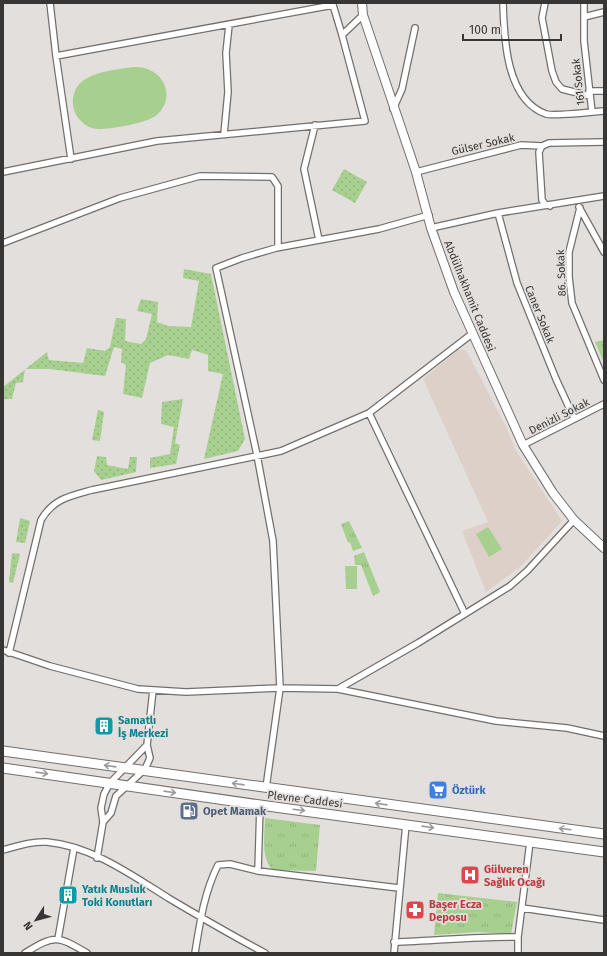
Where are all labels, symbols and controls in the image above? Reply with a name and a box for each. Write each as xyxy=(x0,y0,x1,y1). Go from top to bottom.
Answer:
scale bar xyxy=(463,16,561,42)
text: 100 m xyxy=(469,23,501,37)
street label: 161 Sokak xyxy=(570,57,587,106)
street label: Gülser Sokak xyxy=(450,131,516,158)
street label: Abdülhakhamit Caddesi xyxy=(441,239,498,353)
street label: 86. Sokak xyxy=(554,249,569,297)
street label: Caner Sokak xyxy=(522,283,557,345)
street label: Denizli Sokak xyxy=(527,395,592,437)
place label: Samatlı İş Merkezi xyxy=(118,714,168,740)
building icon: Samatlı İş Merkezi xyxy=(93,715,115,737)
one-way arrow xyxy=(104,762,117,770)
one-way arrow xyxy=(35,769,48,777)
supermarket icon: Öztürk xyxy=(427,779,449,801)
one-way arrow xyxy=(232,780,245,788)
place label: Öztürk xyxy=(452,784,486,797)
one-way arrow xyxy=(163,788,176,796)
street label: Plevne Caddesi xyxy=(267,788,343,811)
fuel station icon: Opet Mamak xyxy=(178,800,200,822)
one-way arrow xyxy=(375,800,388,807)
place label: Opet Mamak xyxy=(203,805,267,818)
one-way arrow xyxy=(292,807,305,814)
one-way arrow xyxy=(421,823,434,831)
one-way arrow xyxy=(559,825,572,832)
place label: Gülveren Sağlık Ocağı xyxy=(484,863,545,889)
hospital icon: Gülveren Sağlık Ocağı xyxy=(459,864,481,886)
place label: Yatık Musluk Toki Konutları xyxy=(81,883,152,909)
building icon: Yatık Musluk Toki Konutları xyxy=(57,884,79,906)
place label: Başer Ecza Deposu xyxy=(429,898,482,924)
pharmacy icon: Başer Ecza Deposu xyxy=(404,899,426,921)
north arrow xyxy=(16,900,56,940)
text: N xyxy=(21,919,36,932)

